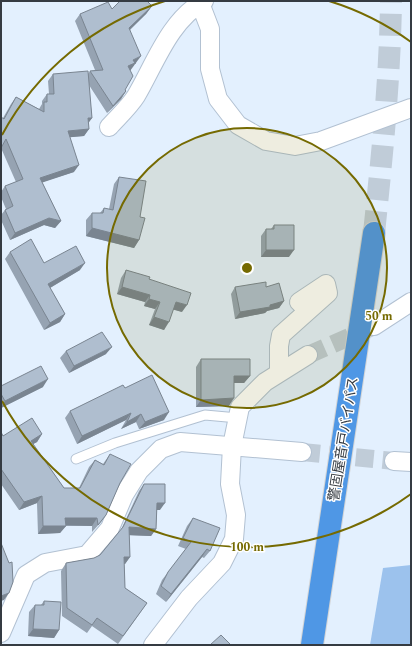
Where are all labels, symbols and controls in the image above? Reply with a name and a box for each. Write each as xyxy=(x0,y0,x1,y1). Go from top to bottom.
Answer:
centre of rings xyxy=(240,261,254,275)
text: 50 m xyxy=(365,307,393,326)
street label: 警固屋音戸バイパス xyxy=(323,375,364,503)
text: 100 m xyxy=(230,538,264,557)

